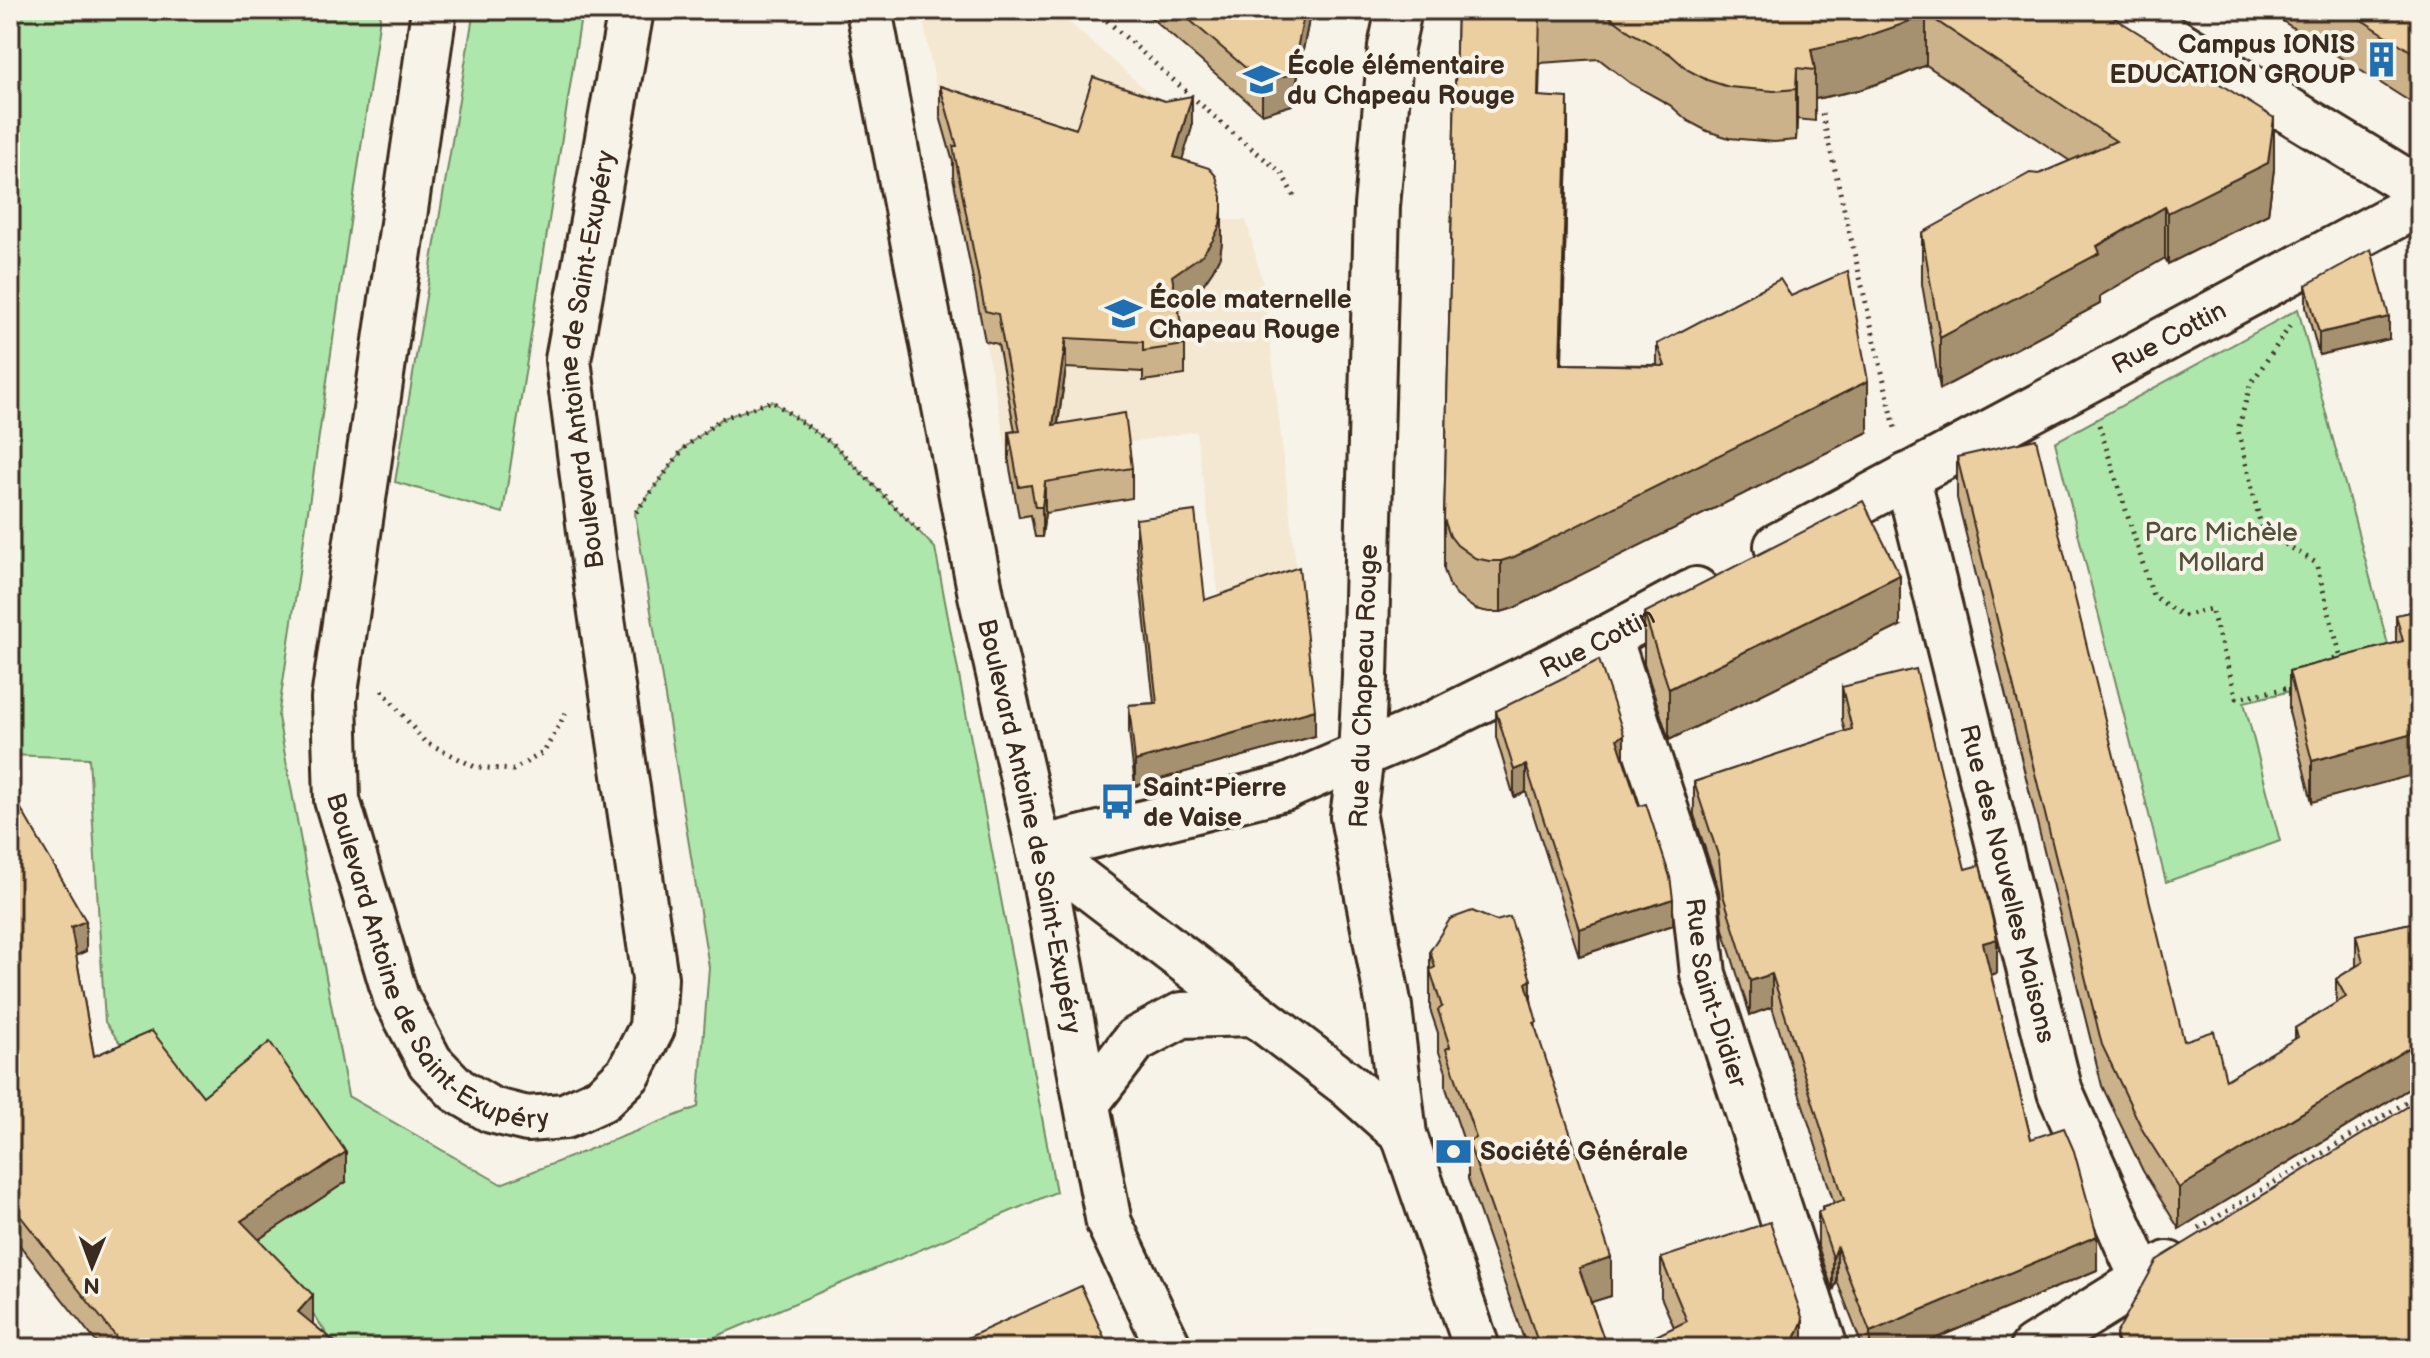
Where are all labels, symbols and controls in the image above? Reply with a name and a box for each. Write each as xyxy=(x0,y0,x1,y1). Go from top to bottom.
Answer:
place label: Campus IONIS EDUCATION GROUP xyxy=(2110,30,2356,91)
building icon: Campus IONIS EDUCATION GROUP xyxy=(2362,40,2400,78)
place label: École élémentaire du Chapeau Rouge xyxy=(1287,48,1515,112)
school or university icon: École élémentaire du Chapeau Rouge xyxy=(1242,61,1280,99)
street label: Boulevard Antoine de Saint-Exupéry xyxy=(554,148,622,570)
place label: École maternelle Chapeau Rouge xyxy=(1149,282,1352,346)
school or university icon: École maternelle Chapeau Rouge xyxy=(1104,295,1142,333)
street label: Rue Cottin xyxy=(2107,295,2232,381)
park label: Parc Michèle Mollard xyxy=(2144,518,2298,579)
street label: Rue du Chapeau Rouge xyxy=(1344,544,1385,829)
street label: Rue Cottin xyxy=(1535,601,1661,686)
street label: Boulevard Antoine de Saint-Exupéry xyxy=(970,616,1087,1037)
street label: Rue des Nouvelles Maisons xyxy=(1952,722,2061,1047)
place label: Saint-Pierre de Vaise xyxy=(1143,773,1287,834)
bus stop icon: Saint-Pierre de Vaise xyxy=(1098,783,1136,821)
street label: Boulevard Antoine de Saint-Exupéry xyxy=(319,789,550,1136)
street label: Rue Saint-Didier xyxy=(1678,897,1753,1092)
bank icon: Société Générale xyxy=(1435,1132,1473,1170)
place label: Société Générale xyxy=(1480,1137,1688,1168)
north arrow xyxy=(52,1226,132,1306)
text: N xyxy=(83,1271,100,1298)

